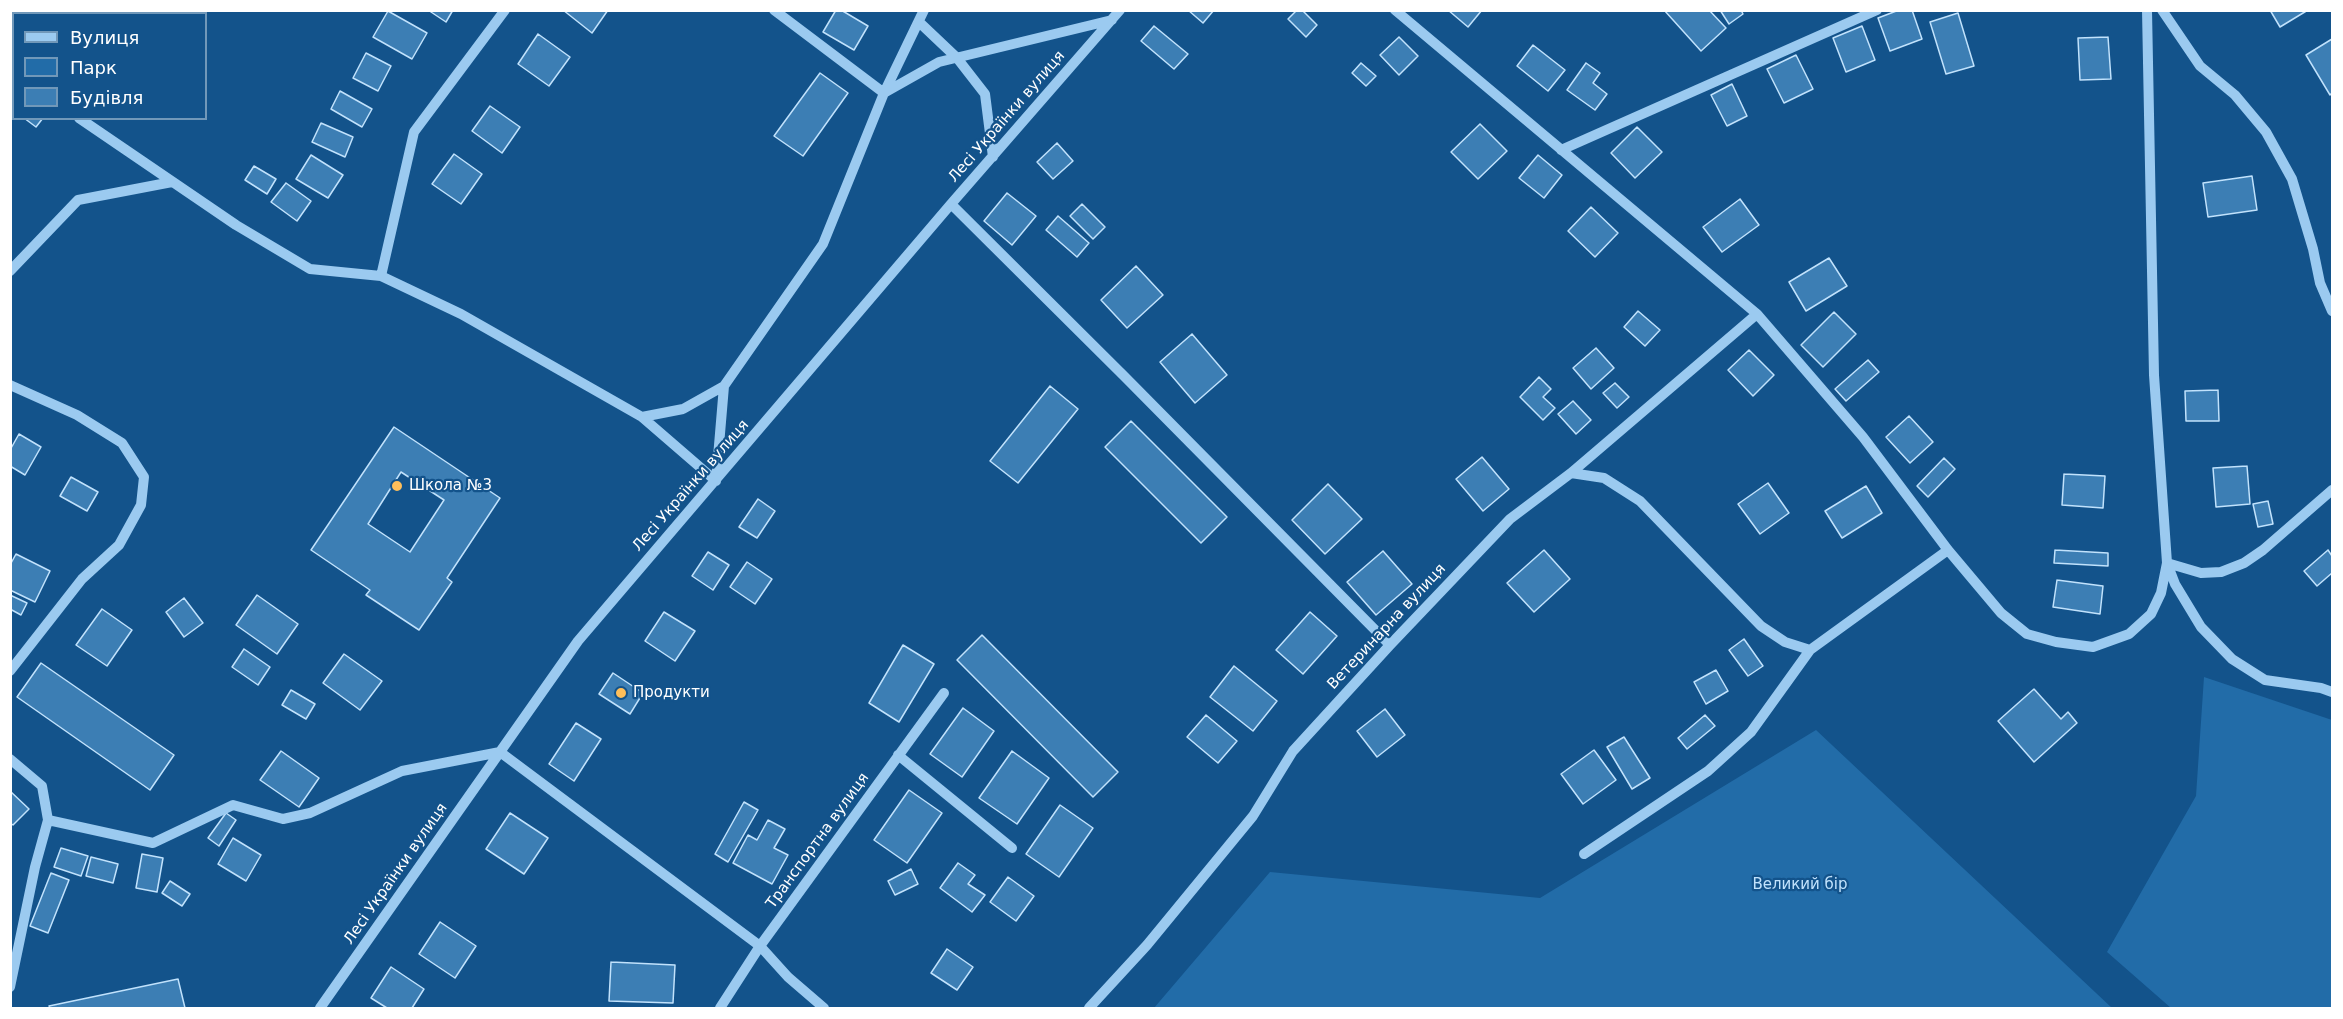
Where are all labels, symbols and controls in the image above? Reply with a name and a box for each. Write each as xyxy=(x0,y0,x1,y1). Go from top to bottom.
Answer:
legend xyxy=(12,12,207,120)
text: Вулиця xyxy=(70,27,139,48)
street label: Лесі Українки вулиця xyxy=(945,48,1069,186)
text: Парк xyxy=(70,57,117,78)
text: Будівля xyxy=(70,87,143,108)
street label: Лесі Українки вулиця xyxy=(629,417,753,555)
place label: Школа №3 xyxy=(409,477,492,495)
marker: Школа №3 xyxy=(390,479,404,493)
street label: Ветеринарна вулиця xyxy=(1324,560,1450,694)
place label: Продукти xyxy=(633,684,710,702)
marker: Продукти xyxy=(614,686,628,700)
street label: Транспортна вулиця xyxy=(763,770,873,912)
street label: Лесі Українки вулиця xyxy=(340,800,452,948)
park label: Великий бір xyxy=(1752,876,1848,894)

